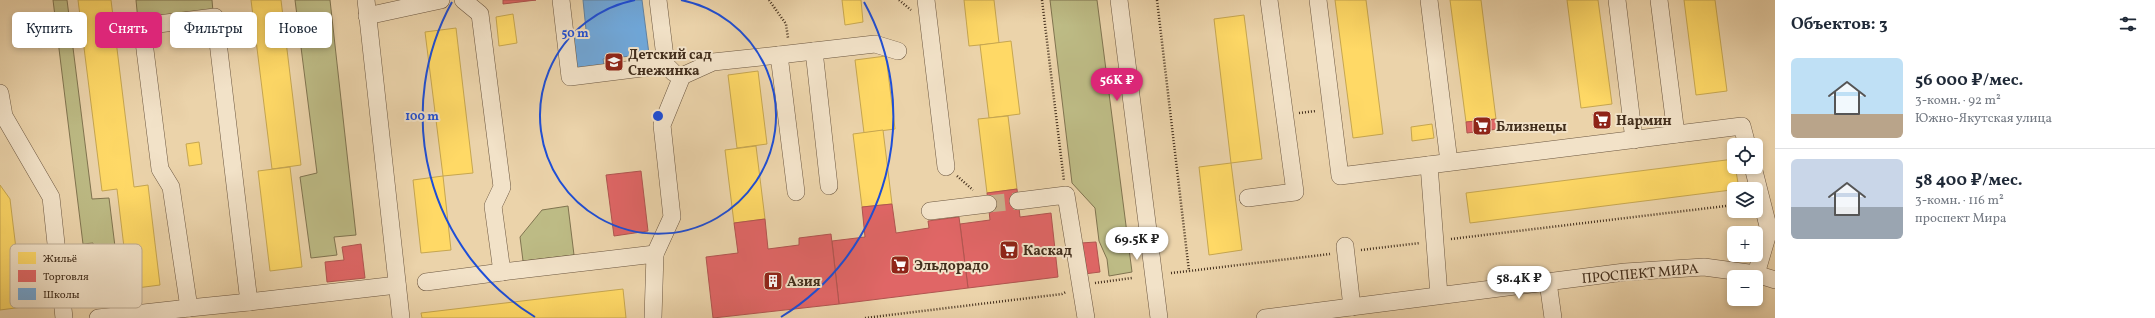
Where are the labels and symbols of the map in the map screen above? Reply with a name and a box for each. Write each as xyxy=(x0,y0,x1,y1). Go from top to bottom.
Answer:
text: 50 m xyxy=(561,26,589,42)
place label: Детский сад Снежинка xyxy=(628,46,712,81)
school or university icon: Детский сад Снежинка xyxy=(603,51,625,73)
pin: 56K ₽ xyxy=(1089,68,1145,102)
text: 100 m xyxy=(405,109,439,125)
centre of rings xyxy=(651,109,665,123)
supermarket icon: Нармин xyxy=(1591,109,1613,131)
place label: Нармин xyxy=(1616,112,1672,131)
supermarket icon: Близнецы xyxy=(1471,115,1493,137)
place label: Близнецы xyxy=(1496,118,1567,137)
pin: 69.5K ₽ xyxy=(1100,227,1174,261)
supermarket icon: Каскад xyxy=(998,239,1020,261)
place label: Каскад xyxy=(1023,242,1072,261)
legend xyxy=(10,244,142,308)
text: Жильё xyxy=(43,252,77,267)
supermarket icon: Эльдорадо xyxy=(889,254,911,276)
place label: Эльдорадо xyxy=(914,257,989,276)
street label: ПРОСПЕКТ МИРА xyxy=(1581,260,1700,289)
pin: 58.4K ₽ xyxy=(1482,266,1556,300)
text: Торговля xyxy=(43,270,89,285)
building icon: Азия xyxy=(762,270,784,292)
place label: Азия xyxy=(787,273,821,292)
text: Школы xyxy=(43,288,80,303)

